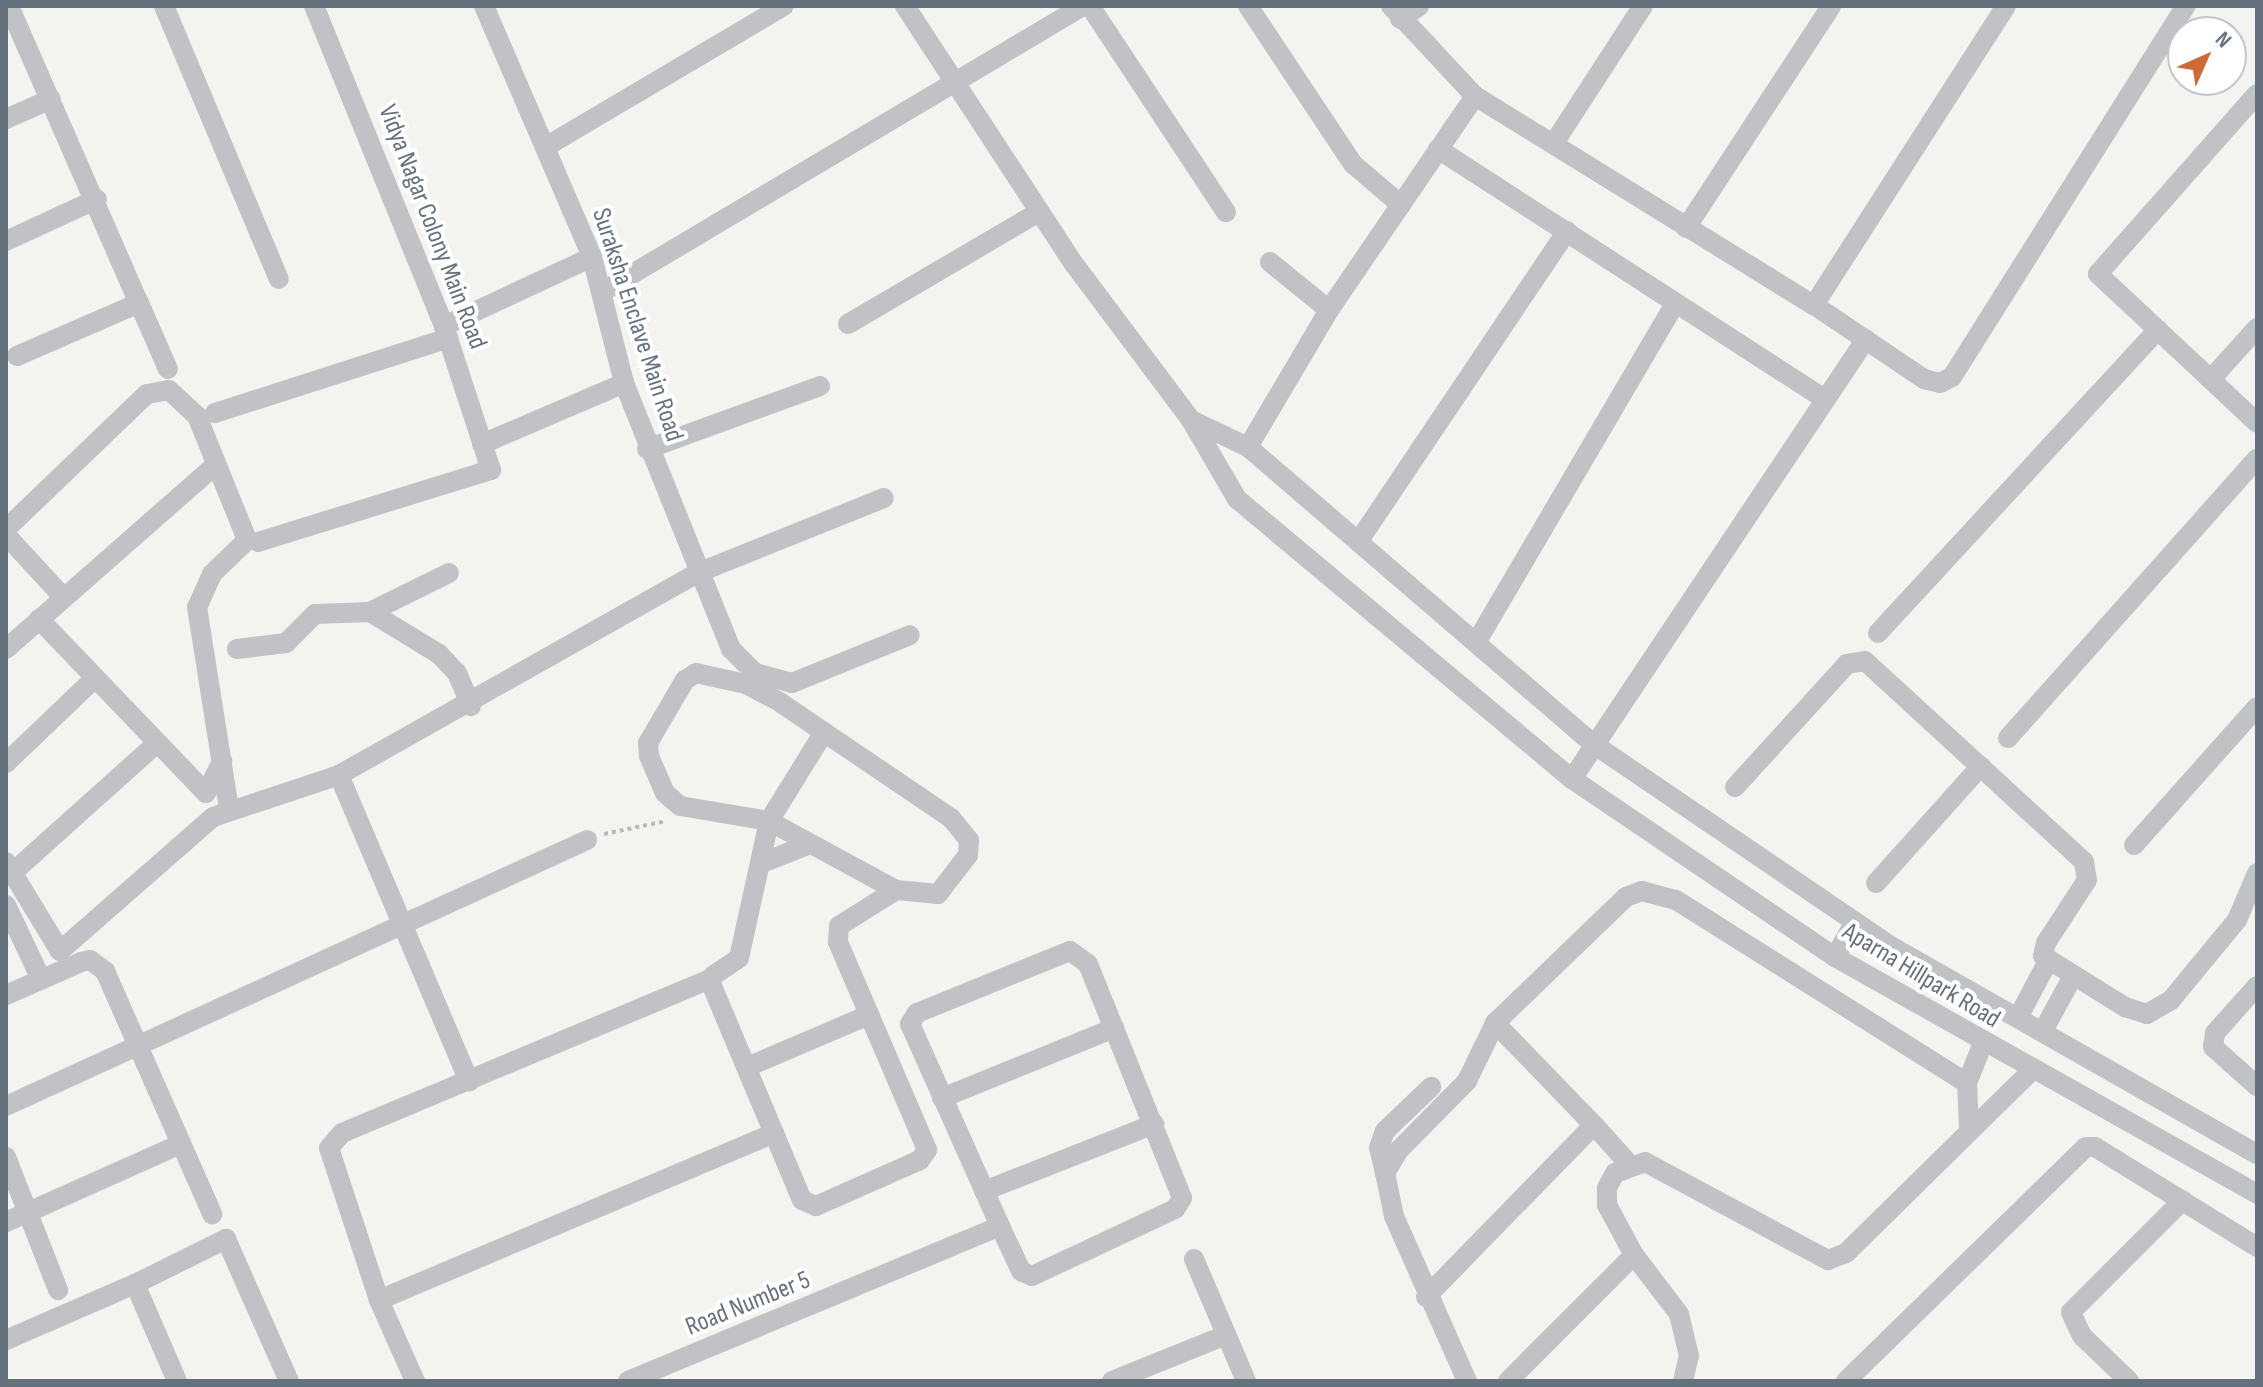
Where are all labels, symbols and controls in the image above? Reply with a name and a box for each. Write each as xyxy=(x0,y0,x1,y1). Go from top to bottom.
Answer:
north arrow xyxy=(2167,16,2247,96)
text: N xyxy=(2209,26,2237,54)
street label: Vidya Nagar Colony Main Road xyxy=(371,101,493,353)
street label: Suraksha Enclave Main Road xyxy=(585,204,689,446)
street label: Aparna Hillpark Road xyxy=(1837,917,2005,1035)
street label: Road Number 5 xyxy=(681,1265,815,1343)

